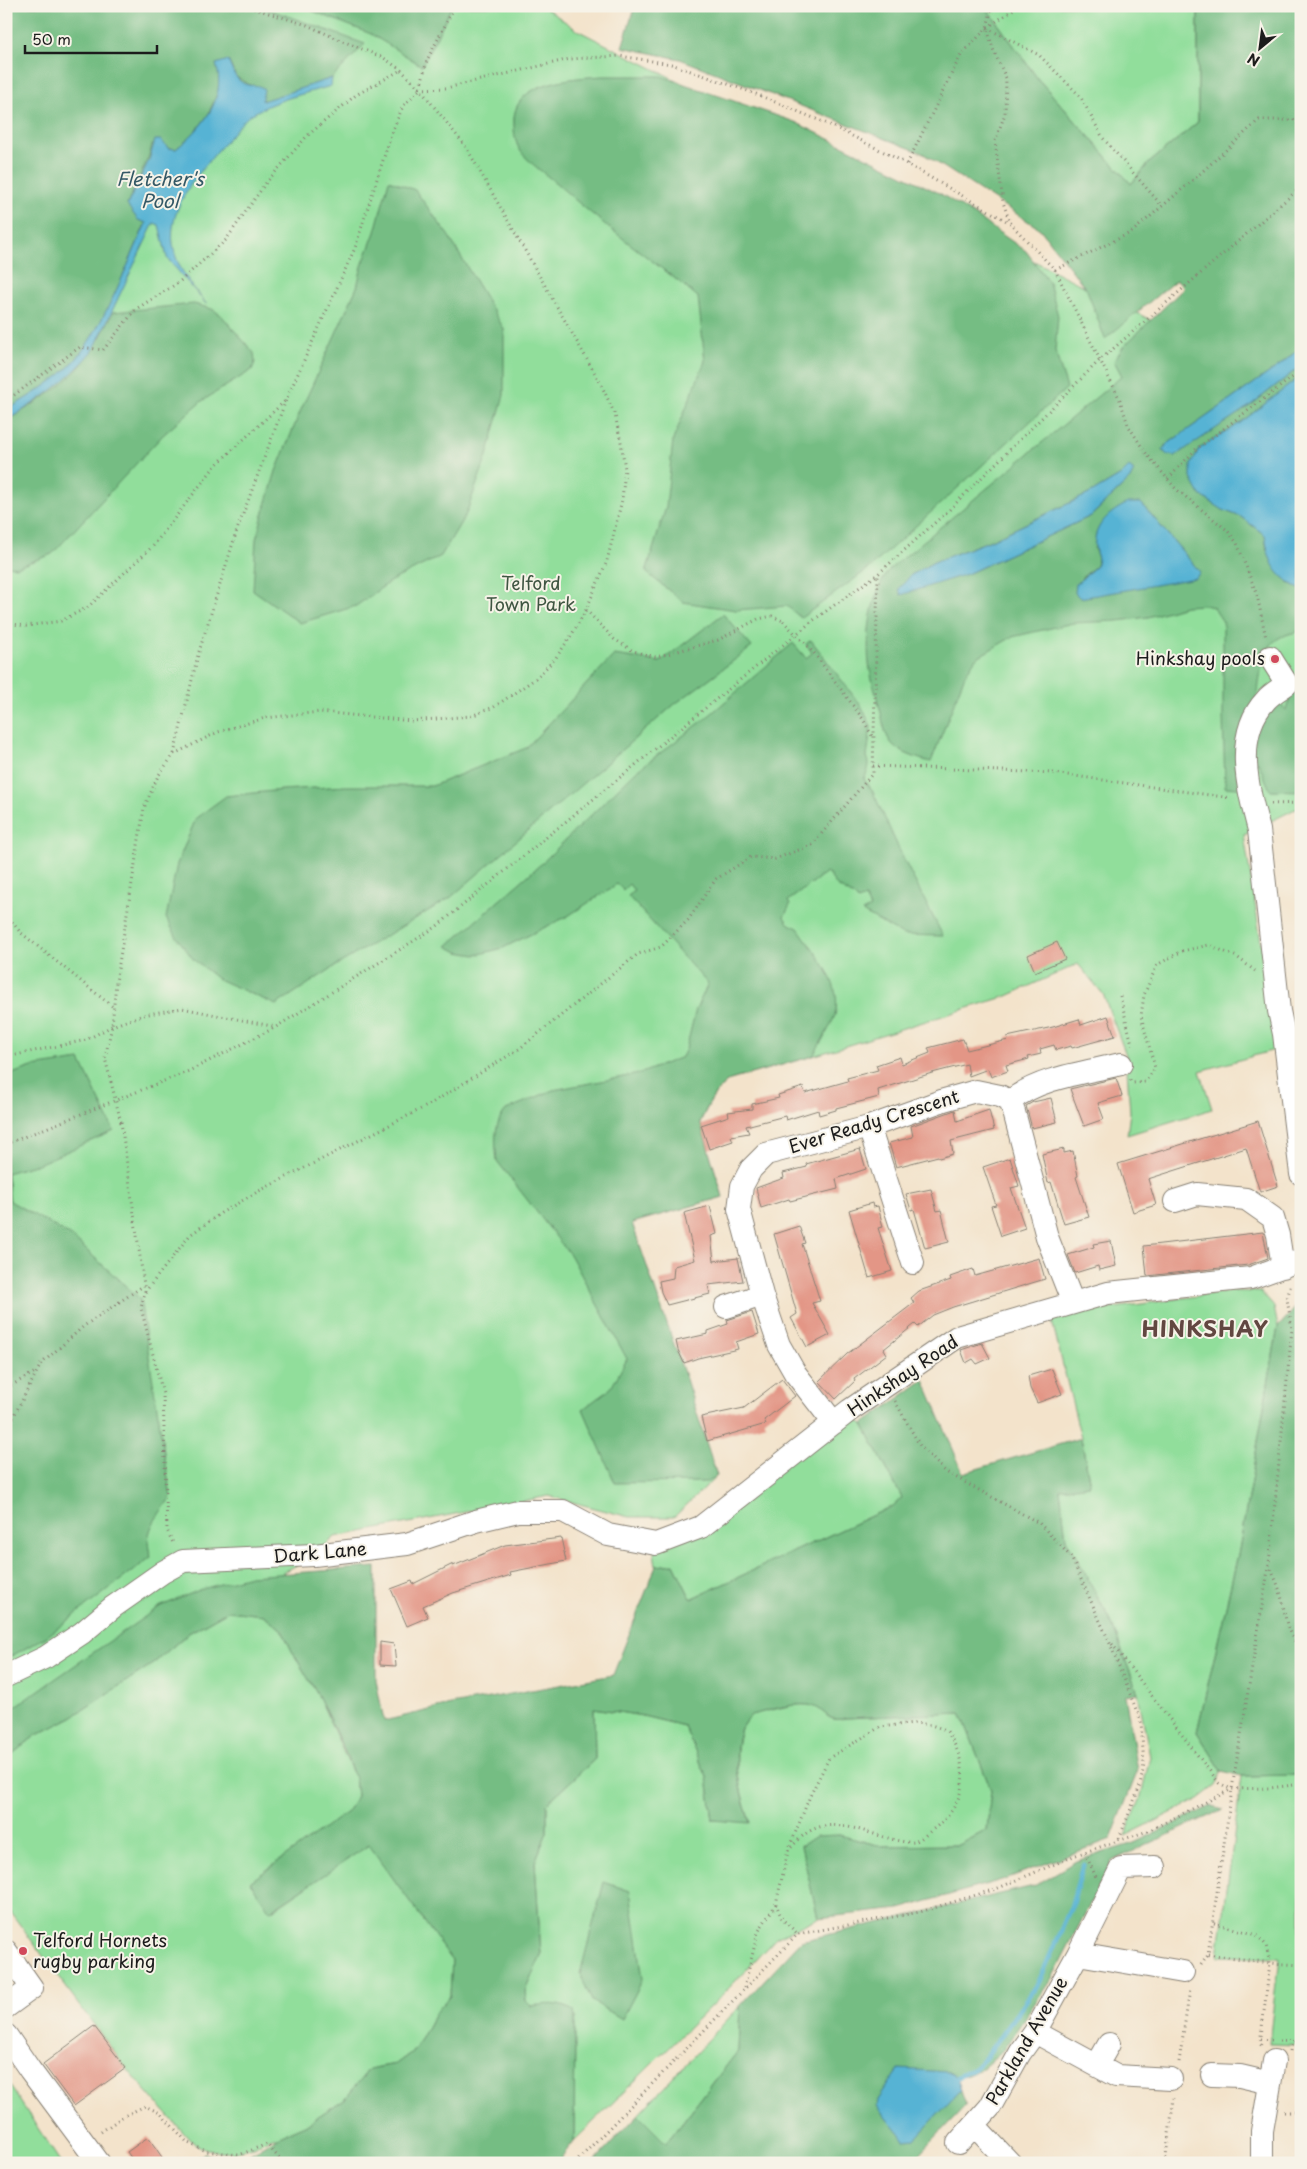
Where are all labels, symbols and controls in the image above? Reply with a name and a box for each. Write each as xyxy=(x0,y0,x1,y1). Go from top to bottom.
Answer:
scale bar xyxy=(25,22,158,54)
north arrow xyxy=(1234,22,1284,72)
text: 50 m xyxy=(32,27,71,50)
text: N xyxy=(1244,48,1263,72)
water label: Fletcher's Pool xyxy=(116,164,206,214)
park label: Telford Town Park xyxy=(486,569,576,617)
place label: Hinkshay pools xyxy=(1136,644,1265,671)
marker: Hinkshay pools xyxy=(1269,653,1281,665)
street label: Ever Ready Crescent xyxy=(785,1082,962,1159)
district label: HINKSHAY xyxy=(1141,1311,1269,1344)
street label: Hinkshay Road xyxy=(841,1328,963,1422)
street label: Dark Lane xyxy=(272,1534,368,1569)
place label: Telford Hornets rugby parking xyxy=(33,1926,167,1974)
marker: Telford Hornets rugby parking xyxy=(17,1945,29,1957)
street label: Parkland Avenue xyxy=(978,1971,1074,2109)

